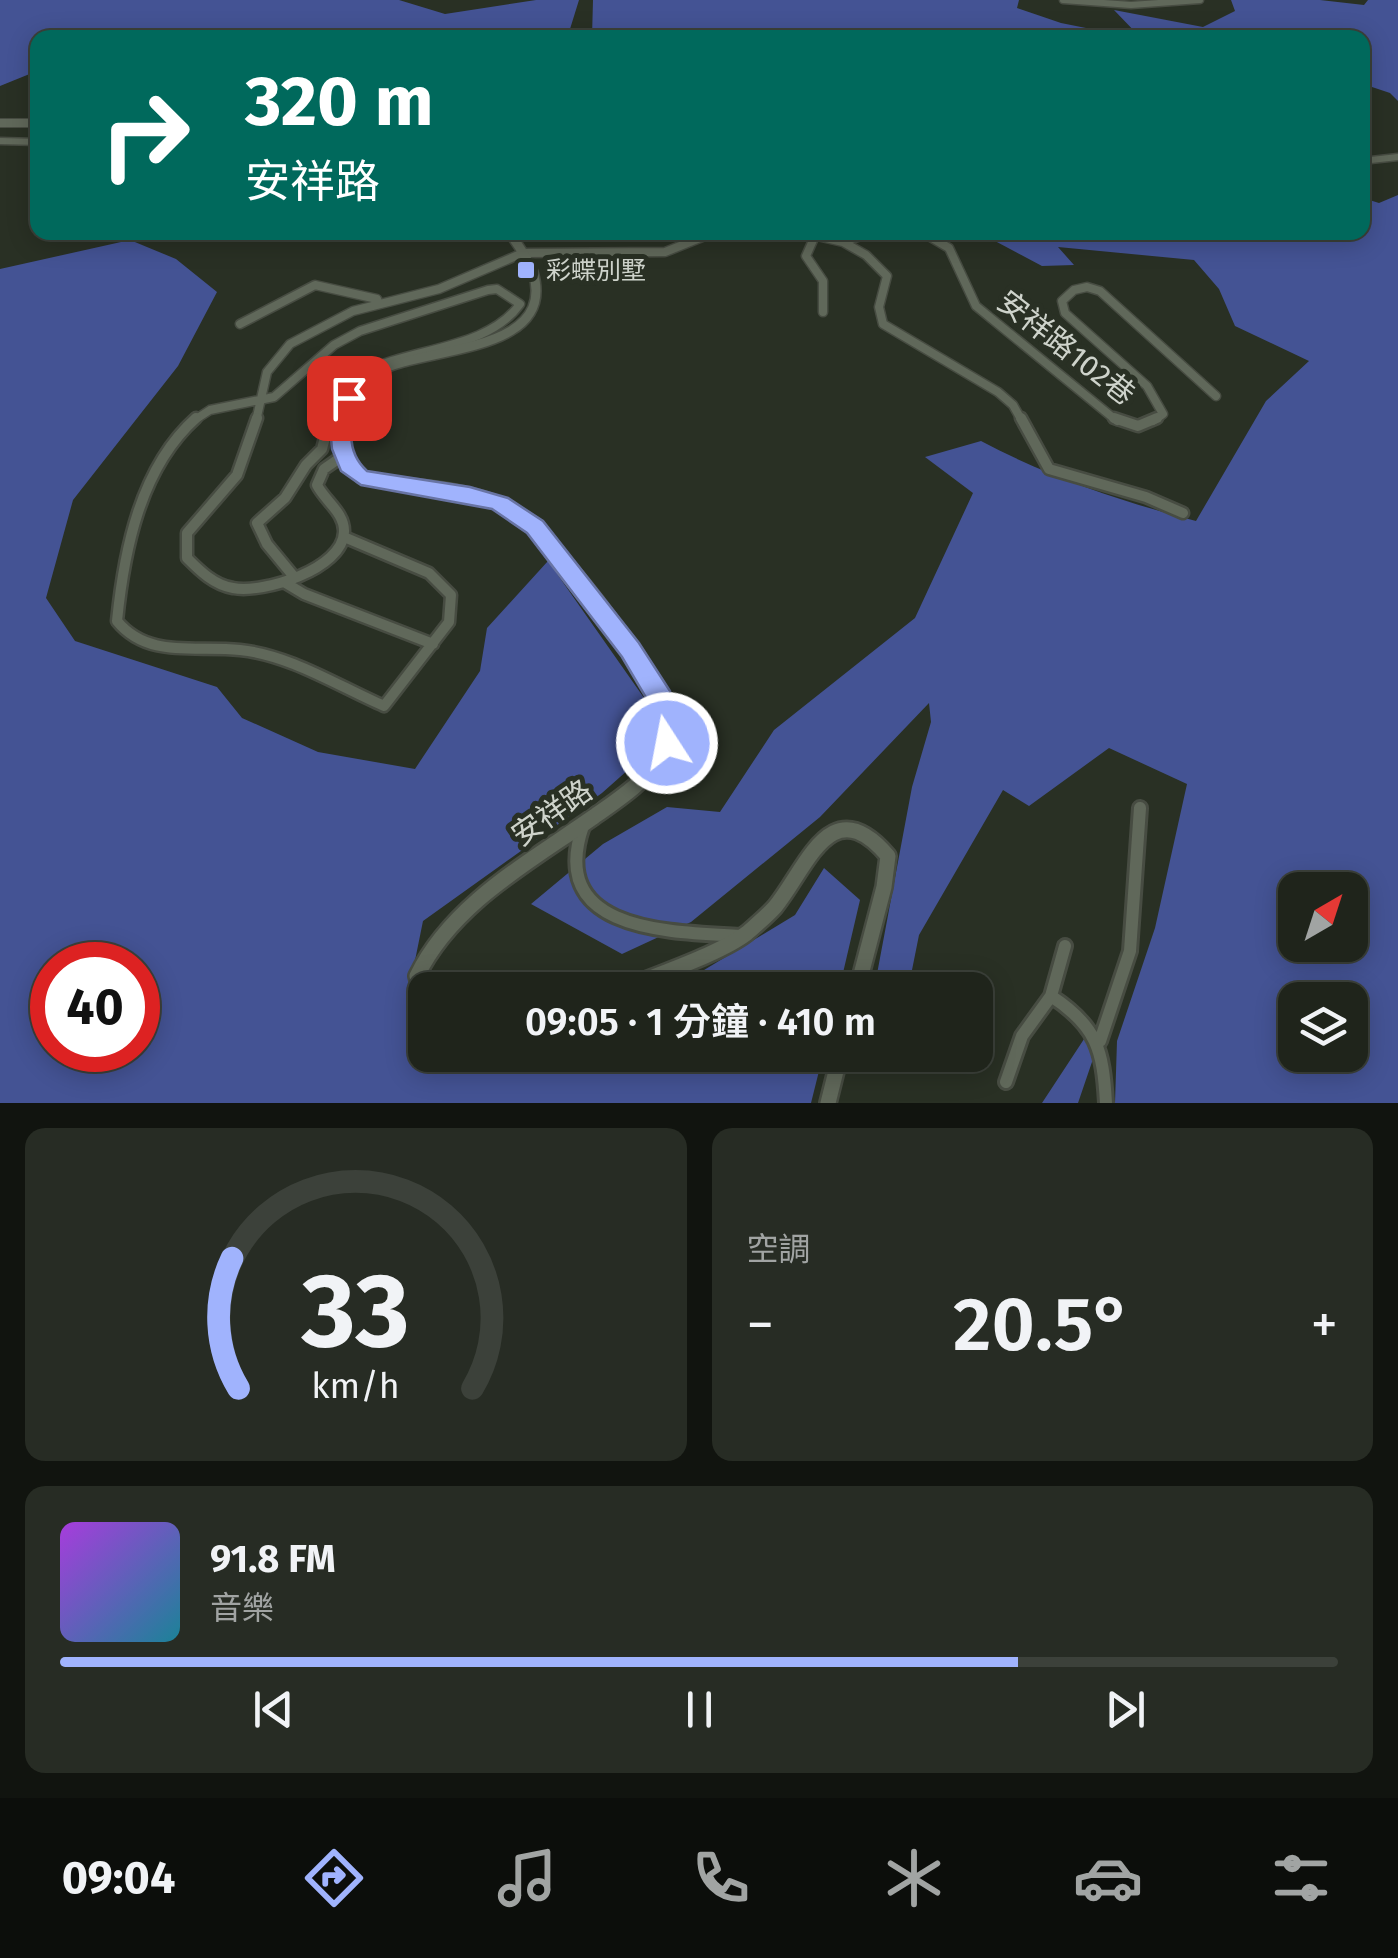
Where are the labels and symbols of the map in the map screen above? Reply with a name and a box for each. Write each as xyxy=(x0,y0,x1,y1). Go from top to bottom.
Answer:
place label: 彩蝶別墅 xyxy=(546,256,646,286)
marker: 彩蝶別墅 xyxy=(515,259,537,281)
street label: 安祥路102巷 xyxy=(990,283,1142,413)
pin xyxy=(307,356,392,441)
position arrow xyxy=(615,691,719,795)
street label: 安祥路 xyxy=(505,772,599,854)
north arrow xyxy=(1278,872,1368,962)
speed limit sign: 40 xyxy=(30,942,160,1072)

